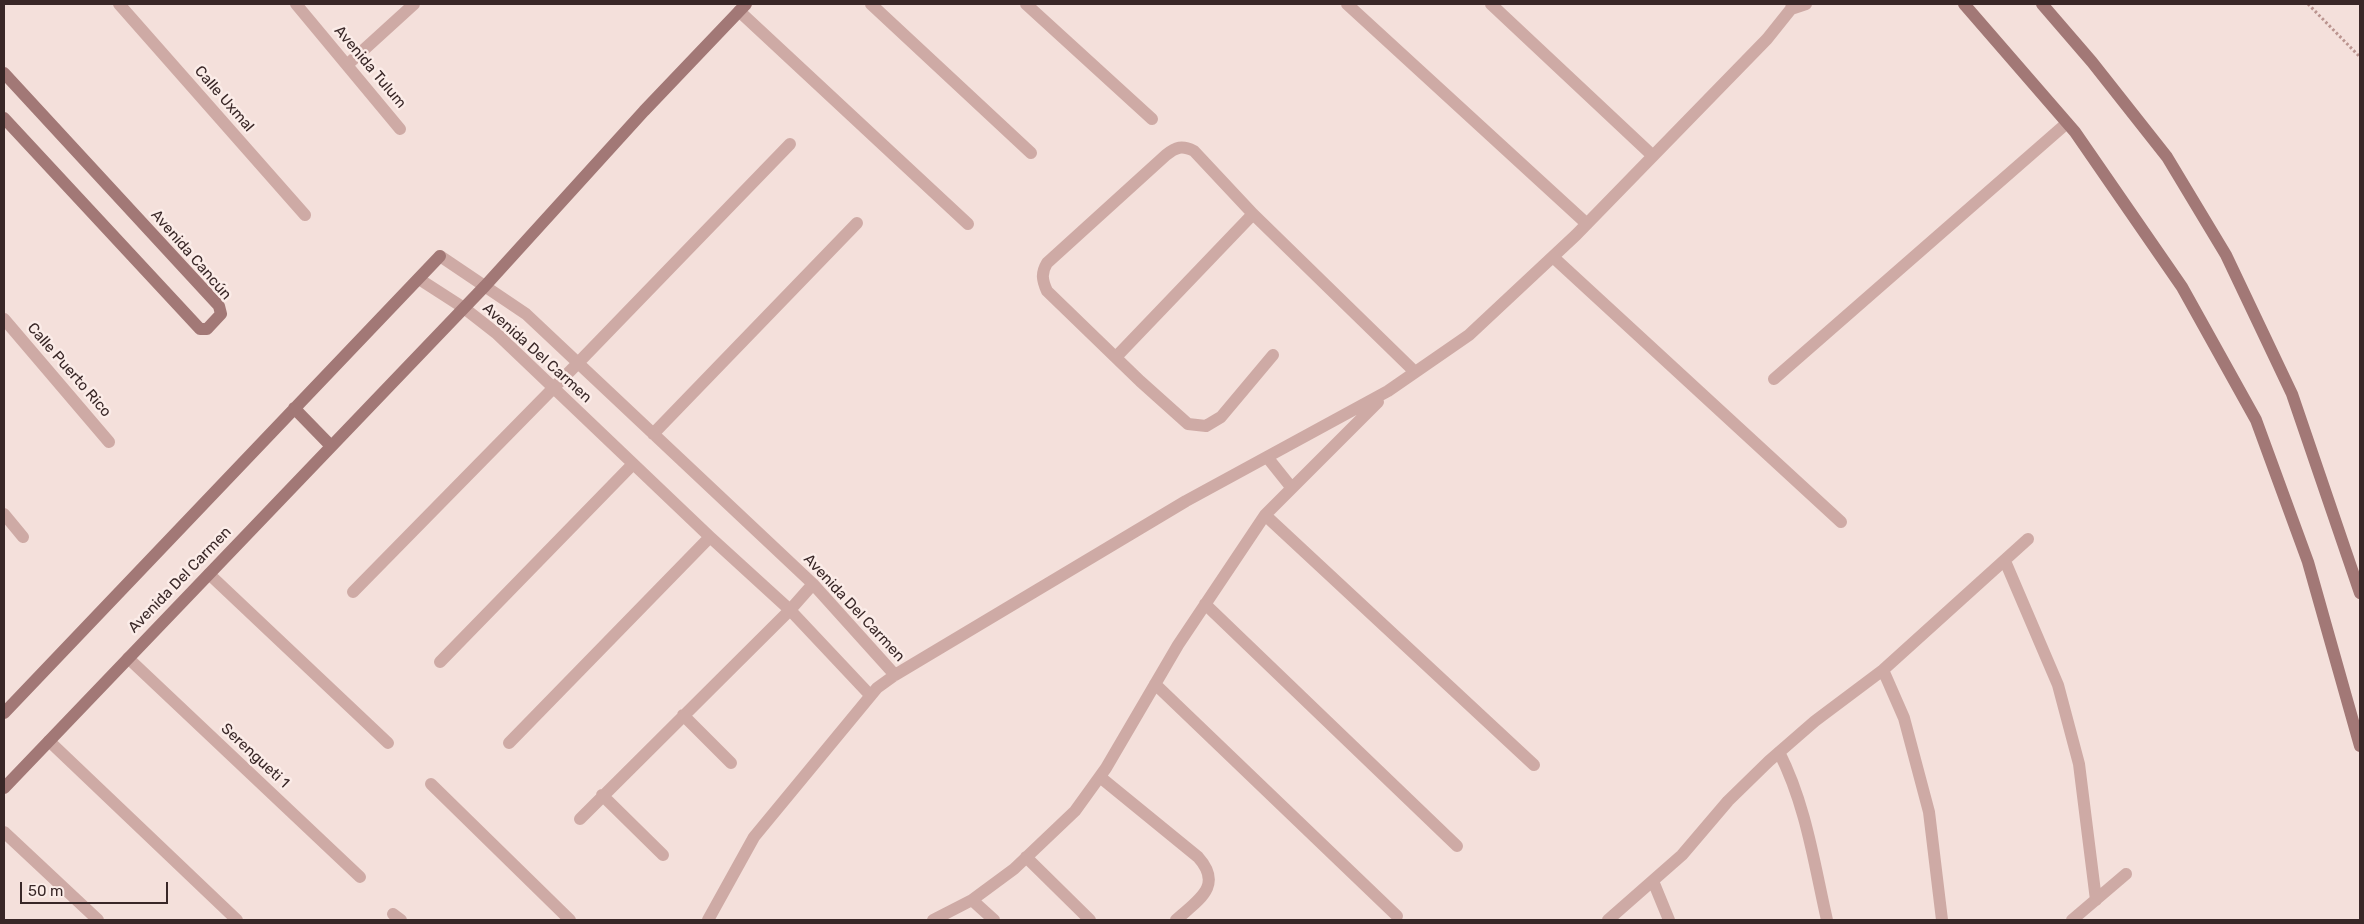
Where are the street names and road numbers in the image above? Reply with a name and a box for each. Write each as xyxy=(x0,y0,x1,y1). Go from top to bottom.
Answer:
street label: Avenida Tulum xyxy=(330,22,410,112)
street label: Calle Uxmal xyxy=(190,62,258,136)
street label: Avenida Cancún xyxy=(147,206,235,304)
street label: Avenida Del Carmen xyxy=(479,299,595,407)
street label: Calle Puerto Rico xyxy=(23,319,115,421)
street label: Avenida Del Carmen xyxy=(125,523,235,637)
street label: Avenida Del Carmen xyxy=(800,550,908,666)
street label: Serengueti 1 xyxy=(217,720,293,792)

